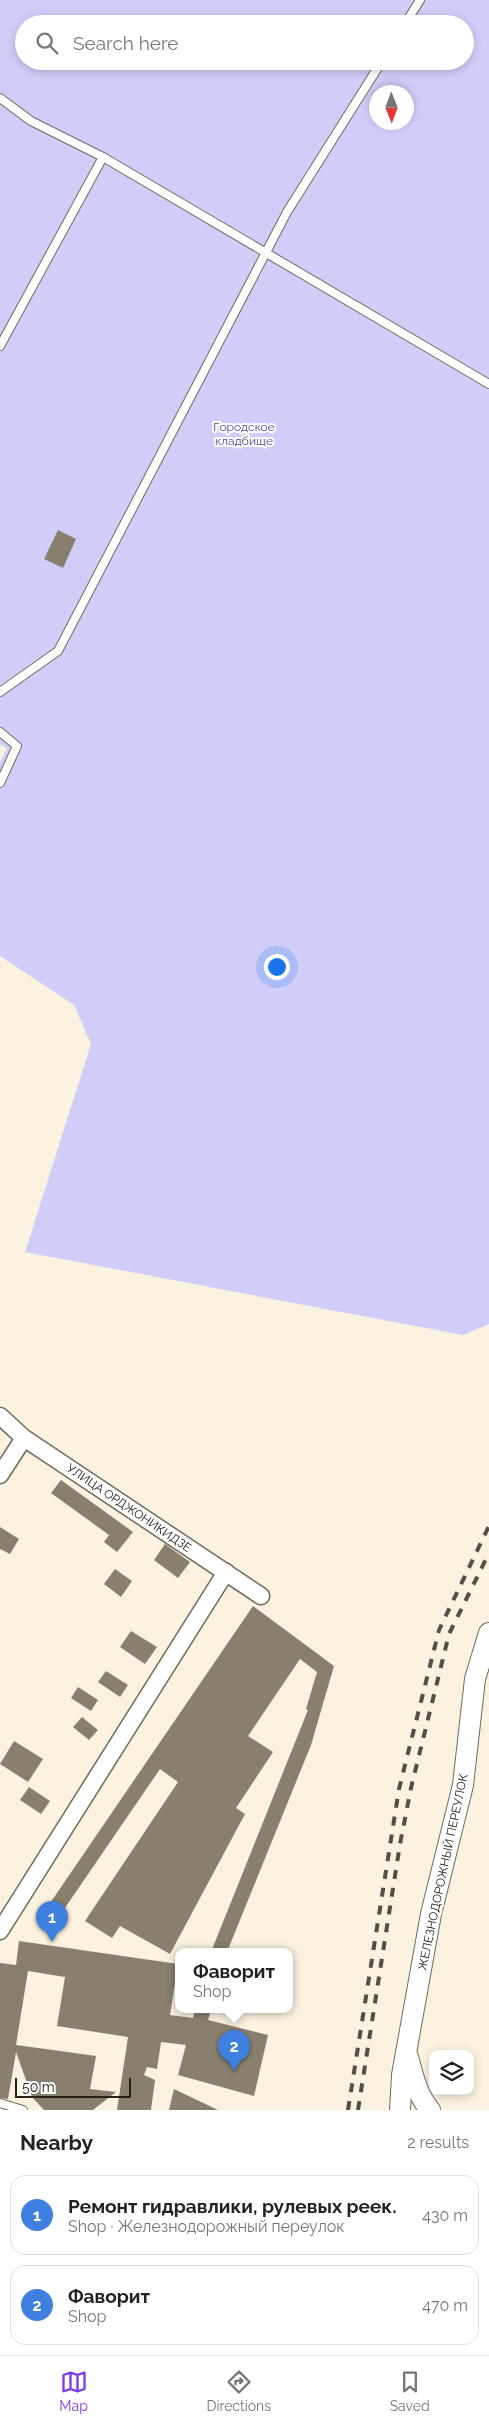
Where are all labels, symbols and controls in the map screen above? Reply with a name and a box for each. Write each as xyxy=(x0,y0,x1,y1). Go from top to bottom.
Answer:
search box xyxy=(15,15,474,70)
icon: search xyxy=(33,29,61,57)
text: Search here xyxy=(73,32,179,54)
north arrow xyxy=(369,85,414,130)
park label: Городское кладбище xyxy=(213,420,275,448)
your location xyxy=(264,954,290,980)
street label: УЛИЦА ОРДЖОНИКИДЗЕ xyxy=(64,1461,194,1555)
street label: ЖЕЛЕЗНОДОРОЖНЫЙ ПЕРЕУЛОК xyxy=(415,1772,471,1972)
pin: 1 xyxy=(36,1901,68,1942)
popup xyxy=(175,1948,293,2013)
text: Фаворит xyxy=(193,1960,275,1982)
text: Shop xyxy=(193,1982,231,2001)
pin: 2 xyxy=(218,2030,250,2071)
map controls xyxy=(429,2050,474,2095)
button: layers xyxy=(429,2050,474,2095)
scale bar xyxy=(15,2075,131,2098)
text: 50 m xyxy=(22,2079,55,2095)
text: Nearby xyxy=(20,2130,93,2155)
text: 2 results xyxy=(407,2133,469,2152)
text: Ремонт гидравлики, рулевых реек. xyxy=(68,2195,396,2217)
text: 1 xyxy=(33,2206,41,2225)
text: 430 m xyxy=(422,2206,468,2225)
text: Shop · Железнодорожный переулок xyxy=(68,2217,345,2236)
text: Фаворит xyxy=(68,2285,150,2307)
text: 2 xyxy=(32,2296,42,2315)
text: 470 m xyxy=(422,2296,468,2315)
text: Shop xyxy=(68,2307,106,2326)
tab: Map xyxy=(59,2368,88,2414)
tab: Directions xyxy=(206,2368,271,2414)
tab: Saved xyxy=(390,2368,430,2414)

